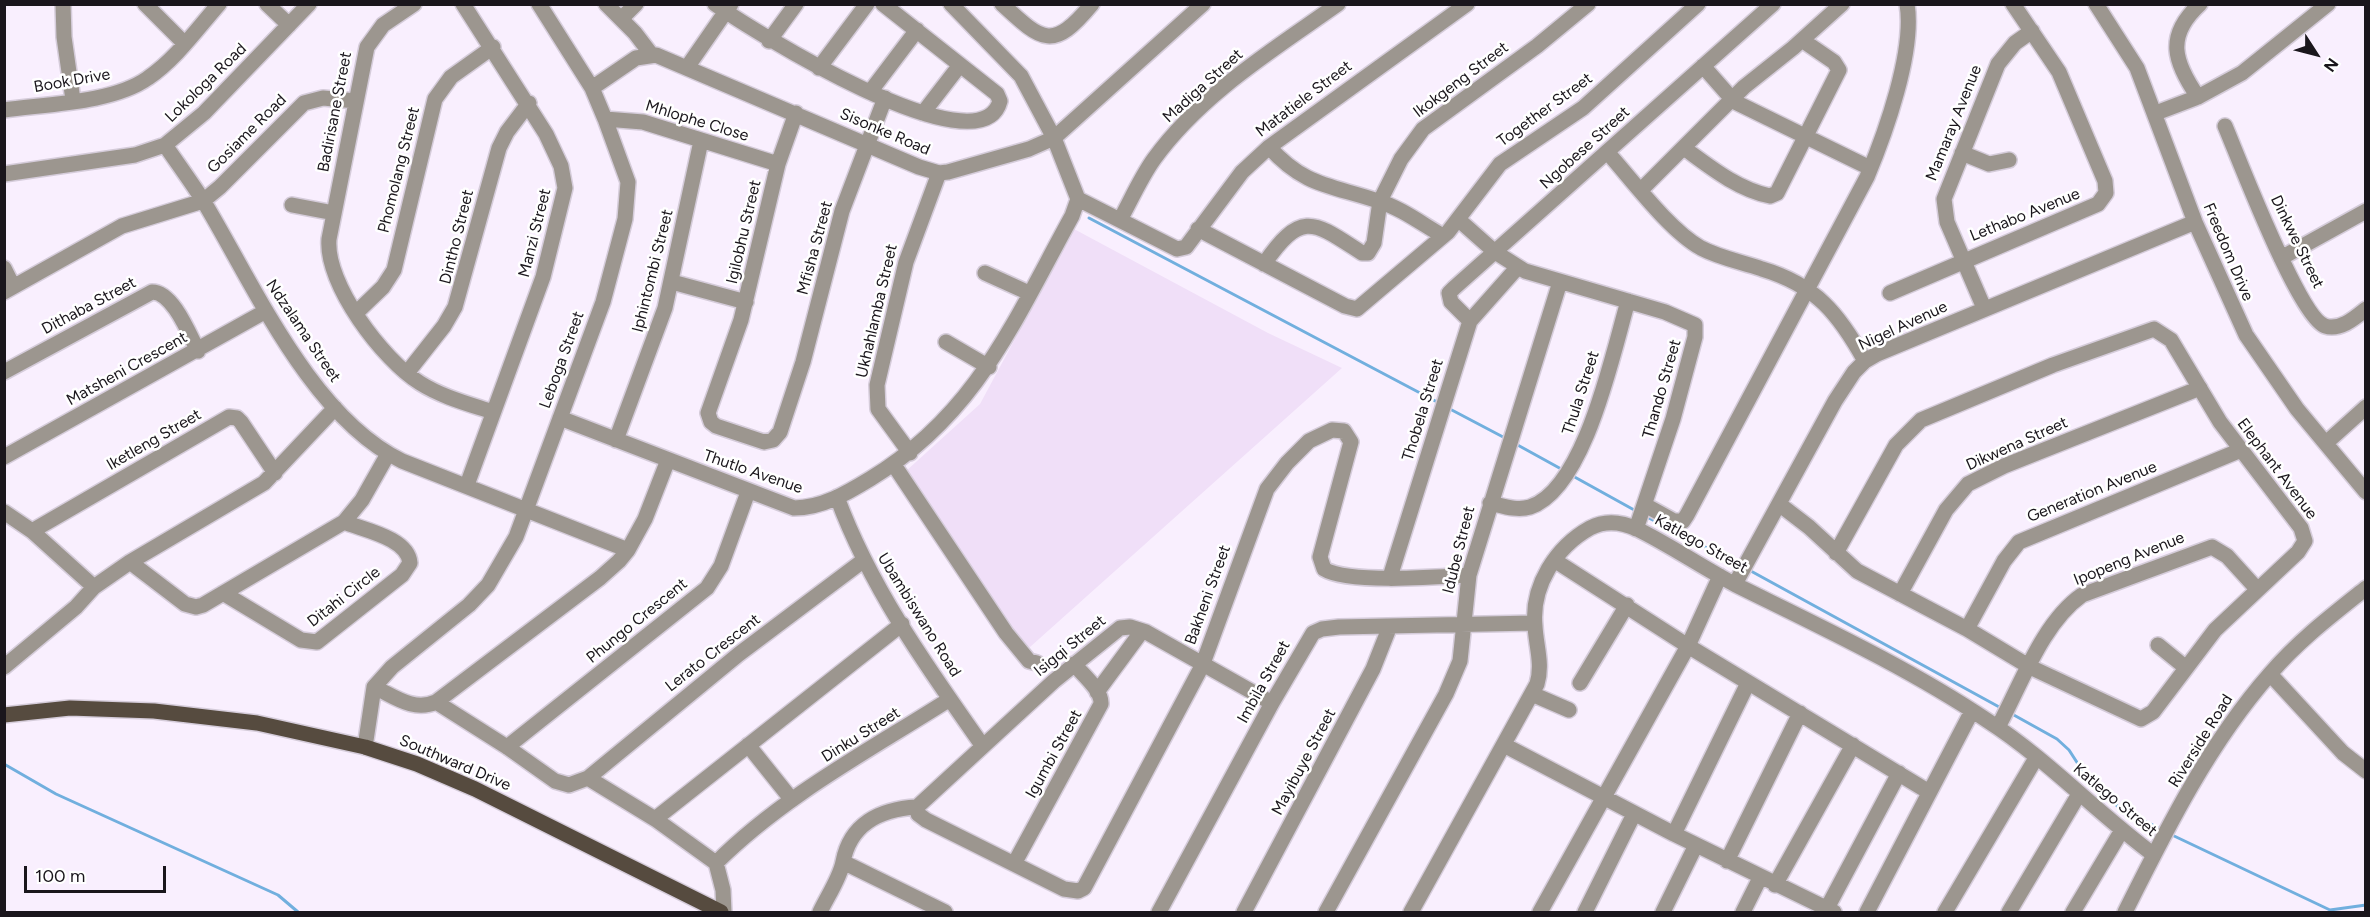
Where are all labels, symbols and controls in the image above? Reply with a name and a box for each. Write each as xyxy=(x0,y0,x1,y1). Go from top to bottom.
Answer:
north arrow xyxy=(2286,24,2346,84)
street label: Ikokgeng Street xyxy=(1410,38,1512,122)
street label: Lokologa Road xyxy=(161,39,251,127)
street label: Madiga Street xyxy=(1159,45,1247,127)
street label: Badirisane Street xyxy=(314,50,356,174)
text: N xyxy=(2320,54,2342,75)
street label: Matatiele Street xyxy=(1252,57,1356,141)
street label: Mamaray Avenue xyxy=(1922,62,1986,184)
street label: Book Drive xyxy=(32,65,112,97)
street label: Together Street xyxy=(1494,69,1596,151)
street label: Gosiame Road xyxy=(203,90,291,178)
street label: Mhlophe Close xyxy=(643,96,751,146)
street label: Ngobese Street xyxy=(1536,103,1634,193)
street label: Sisonke Road xyxy=(837,104,933,160)
street label: Phomolang Street xyxy=(374,105,424,235)
street label: Igilobhu Street xyxy=(723,178,765,286)
street label: Lethabo Avenue xyxy=(1967,184,2083,246)
street label: Manzi Street xyxy=(515,187,555,279)
street label: Dintho Street xyxy=(436,188,478,286)
street label: Dinkwe Street xyxy=(2266,192,2328,292)
street label: Mfisha Street xyxy=(793,199,837,297)
street label: Freedom Drive xyxy=(2199,200,2257,304)
street label: Iphintombi Street xyxy=(628,207,678,335)
street label: Ukhahlamba Street xyxy=(852,242,902,380)
street label: Dithaba Street xyxy=(39,273,139,339)
street label: Ndzalama Street xyxy=(261,276,345,386)
street label: Nigel Avenue xyxy=(1856,297,1950,355)
street label: Leboga Street xyxy=(536,309,588,411)
street label: Matsheni Crescent xyxy=(63,328,191,410)
street label: Thando Street xyxy=(1639,337,1685,441)
street label: Thula Street xyxy=(1558,349,1604,437)
street label: Thobela Street xyxy=(1398,357,1448,463)
street label: Iketleng Street xyxy=(103,405,205,475)
street label: Dikwena Street xyxy=(1963,413,2071,475)
street label: Elephant Avenue xyxy=(2233,415,2321,523)
street label: Thutlo Avenue xyxy=(701,446,805,498)
street label: Generation Avenue xyxy=(2024,457,2160,527)
street label: Idube Street xyxy=(1439,504,1479,596)
street label: Katlego Street xyxy=(1651,511,1751,577)
street label: Ipopeng Avenue xyxy=(2071,528,2187,590)
street label: Bakheni Street xyxy=(1181,542,1235,648)
street label: Ubambiswano Road xyxy=(873,549,965,681)
street label: Ditahi Circle xyxy=(304,563,384,631)
street label: Phungo Crescent xyxy=(583,574,691,668)
street label: Lerato Crescent xyxy=(662,610,764,696)
street label: Isigqi Street xyxy=(1030,611,1110,681)
street label: Imbila Street xyxy=(1233,637,1295,727)
street label: Riverside Road xyxy=(2165,691,2237,791)
street label: Dinku Street xyxy=(818,703,904,767)
street label: Igumbi Street xyxy=(1022,706,1086,802)
street label: Mayibuye Street xyxy=(1268,706,1340,818)
street label: Southward Drive xyxy=(396,731,514,795)
street label: Katlego Street xyxy=(2069,759,2161,841)
scale bar xyxy=(27,854,170,892)
text: 100 m xyxy=(35,865,85,887)

